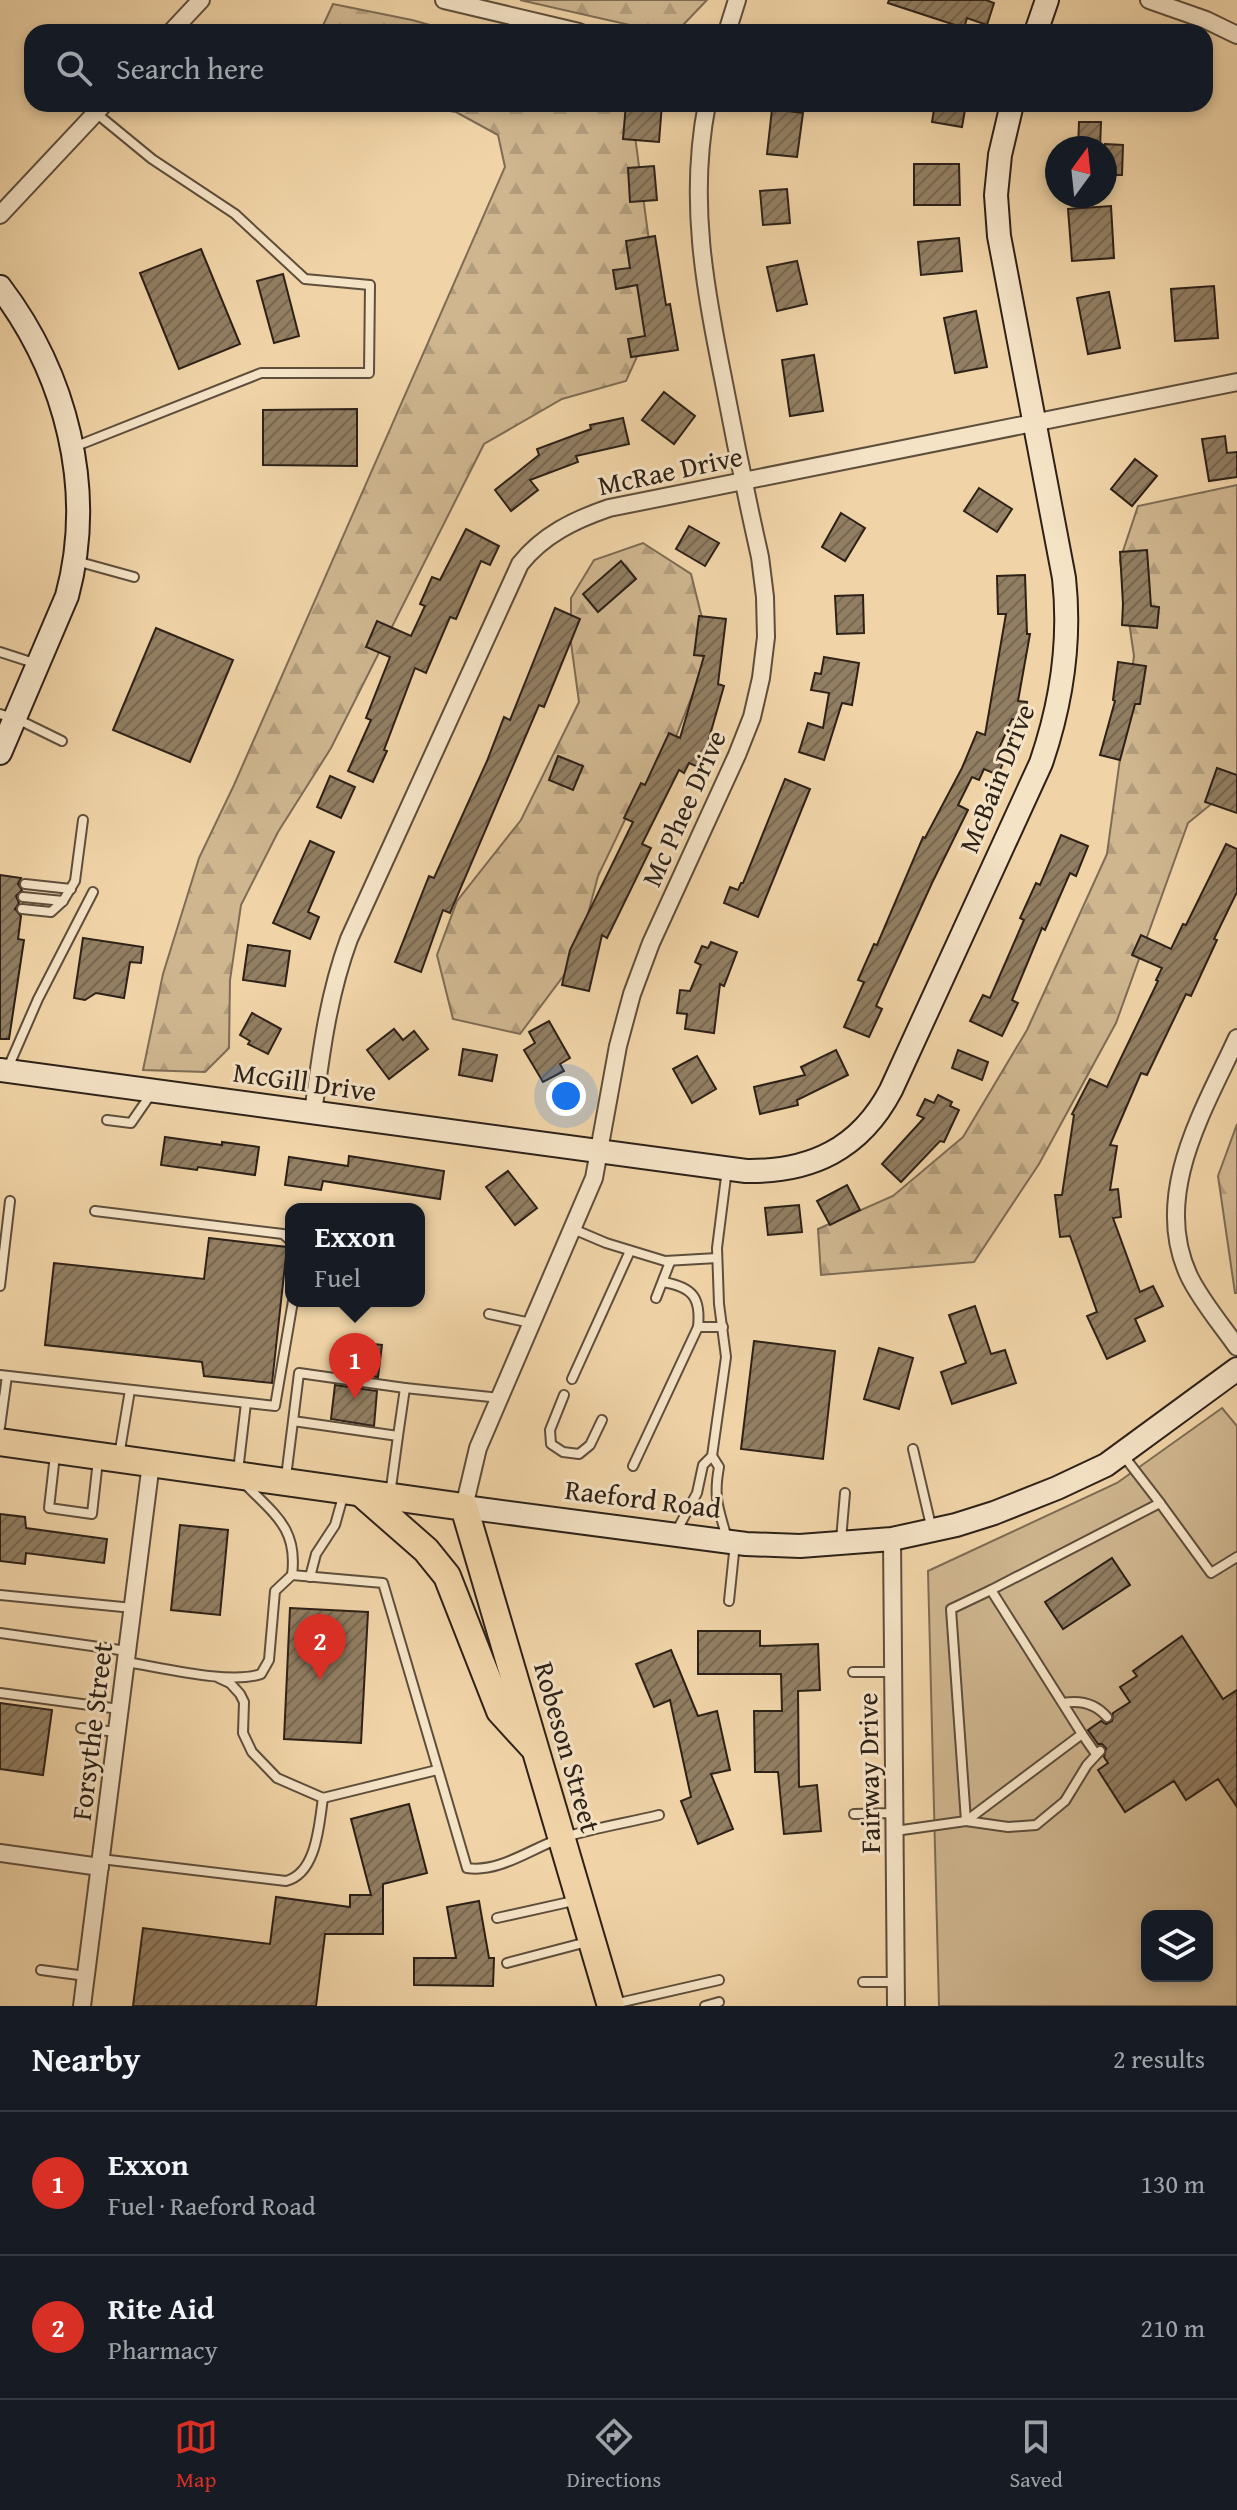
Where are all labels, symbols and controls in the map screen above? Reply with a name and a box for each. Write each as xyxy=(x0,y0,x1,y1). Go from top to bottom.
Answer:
search box xyxy=(24,24,1213,112)
icon: search xyxy=(52,46,96,90)
text: Search here xyxy=(116,46,264,90)
north arrow xyxy=(1045,136,1117,208)
street label: McRae Drive xyxy=(594,435,746,505)
street label: McBain Drive xyxy=(948,698,1044,858)
street label: Mc Phee Drive xyxy=(630,723,736,893)
street label: McGill Drive xyxy=(231,1051,379,1111)
your location xyxy=(546,1076,586,1116)
popup xyxy=(285,1203,425,1307)
text: Exxon xyxy=(315,1214,395,1258)
text: Fuel xyxy=(315,1258,361,1297)
pin: 1 xyxy=(329,1333,381,1399)
street label: Raeford Road xyxy=(563,1468,723,1528)
pin: 2 xyxy=(294,1614,346,1680)
street label: Forsythe Street xyxy=(60,1639,122,1822)
street label: Robeson Street xyxy=(524,1657,612,1837)
street label: Fairway Drive xyxy=(846,1692,890,1854)
map controls xyxy=(1141,1910,1213,1982)
button: layers xyxy=(1141,1910,1213,1982)
text: Nearby xyxy=(32,2034,141,2083)
text: 2 results xyxy=(1113,2039,1205,2078)
text: Exxon xyxy=(108,2142,189,2186)
text: 1 xyxy=(51,2164,65,2203)
text: 130 m xyxy=(1140,2164,1205,2203)
text: Fuel · Raeford Road xyxy=(108,2186,316,2225)
text: Rite Aid xyxy=(108,2286,214,2330)
text: 2 xyxy=(51,2308,65,2347)
text: 210 m xyxy=(1140,2308,1205,2347)
text: Pharmacy xyxy=(108,2330,218,2369)
tab: Map xyxy=(174,2415,218,2495)
tab: Directions xyxy=(567,2415,661,2495)
tab: Saved xyxy=(1010,2415,1063,2495)

